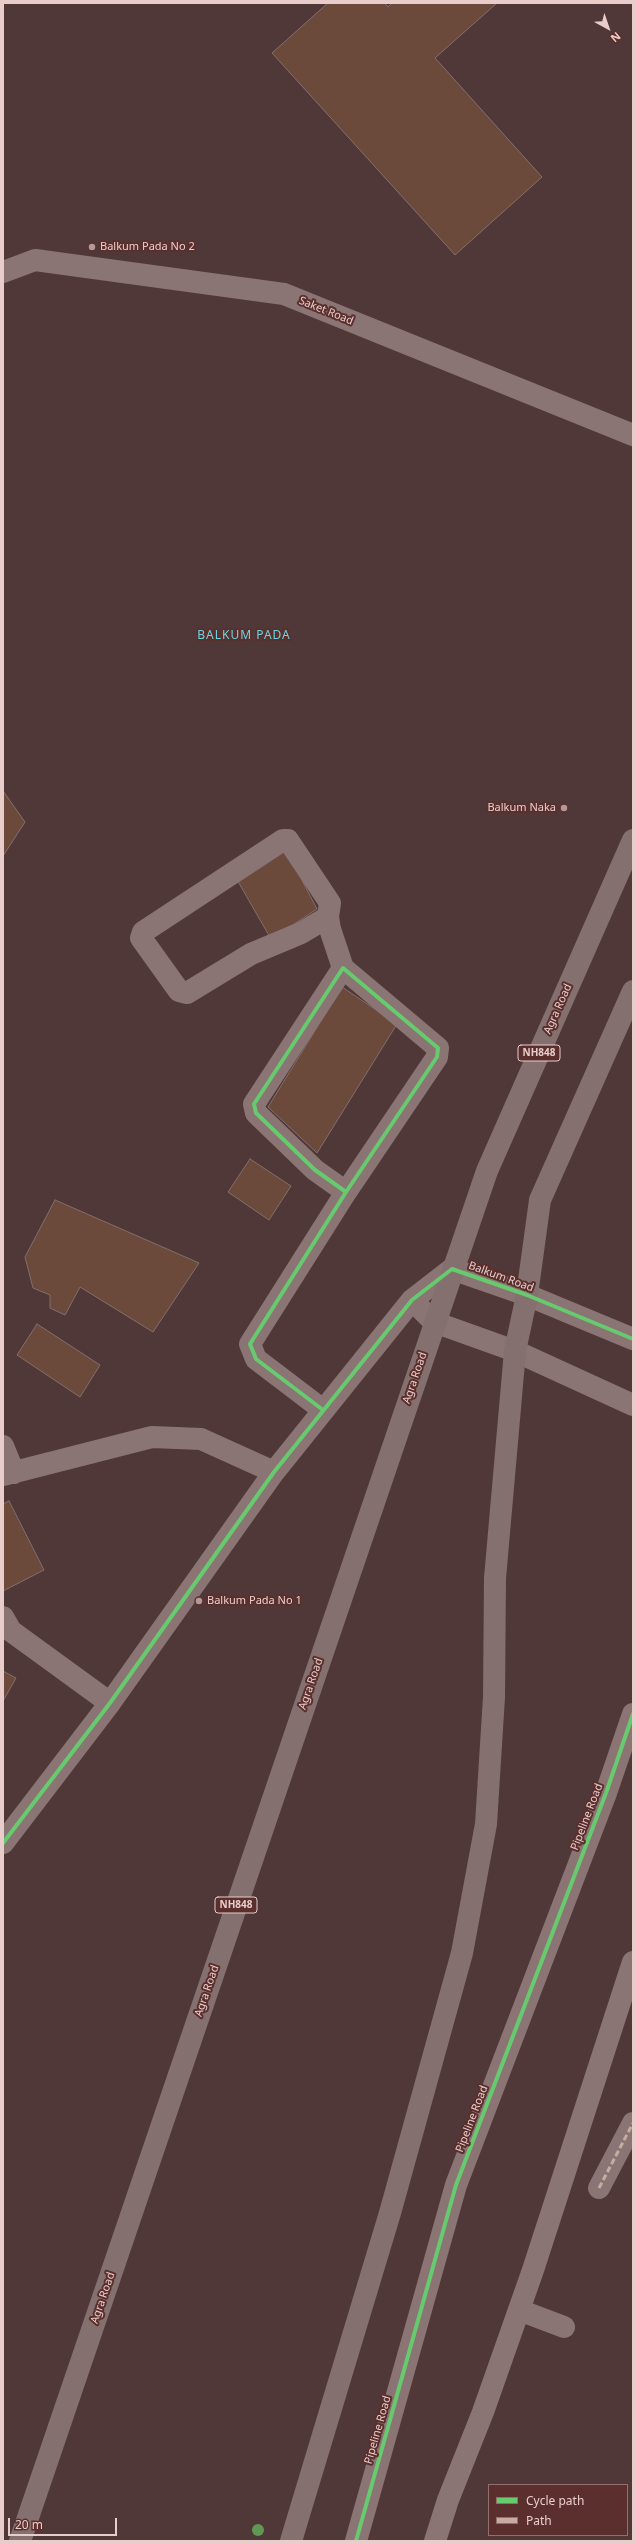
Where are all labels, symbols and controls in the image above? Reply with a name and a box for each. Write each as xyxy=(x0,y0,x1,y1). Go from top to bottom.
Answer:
north arrow xyxy=(588,8,628,48)
text: N xyxy=(608,29,624,46)
place label: Balkum Pada No 2 xyxy=(100,240,195,254)
marker: Balkum Pada No 2 xyxy=(87,242,97,252)
street label: Saket Road xyxy=(297,294,355,328)
district label: BALKUM PADA xyxy=(197,629,291,643)
place label: Balkum Naka xyxy=(487,801,556,815)
marker: Balkum Naka xyxy=(559,803,569,813)
street label: Agra Road xyxy=(541,982,575,1036)
road number: NH848 xyxy=(518,1045,560,1061)
street label: Balkum Road xyxy=(467,1259,535,1295)
street label: Agra Road xyxy=(400,1351,430,1405)
place label: Balkum Pada No 1 xyxy=(207,1594,302,1608)
marker: Balkum Pada No 1 xyxy=(194,1596,204,1606)
street label: Agra Road xyxy=(296,1657,326,1711)
street label: Pipeline Road xyxy=(568,1782,606,1852)
road number: NH848 xyxy=(215,1897,257,1913)
street label: Agra Road xyxy=(192,1964,222,2018)
street label: Pipeline Road xyxy=(453,2084,491,2154)
street label: Agra Road xyxy=(88,2271,118,2325)
street label: Pipeline Road xyxy=(362,2394,394,2466)
legend xyxy=(488,2484,628,2536)
text: Cycle path xyxy=(526,2492,584,2509)
scale bar xyxy=(10,2510,119,2536)
text: Path xyxy=(526,2512,552,2529)
text: 20 m xyxy=(15,2516,43,2533)

